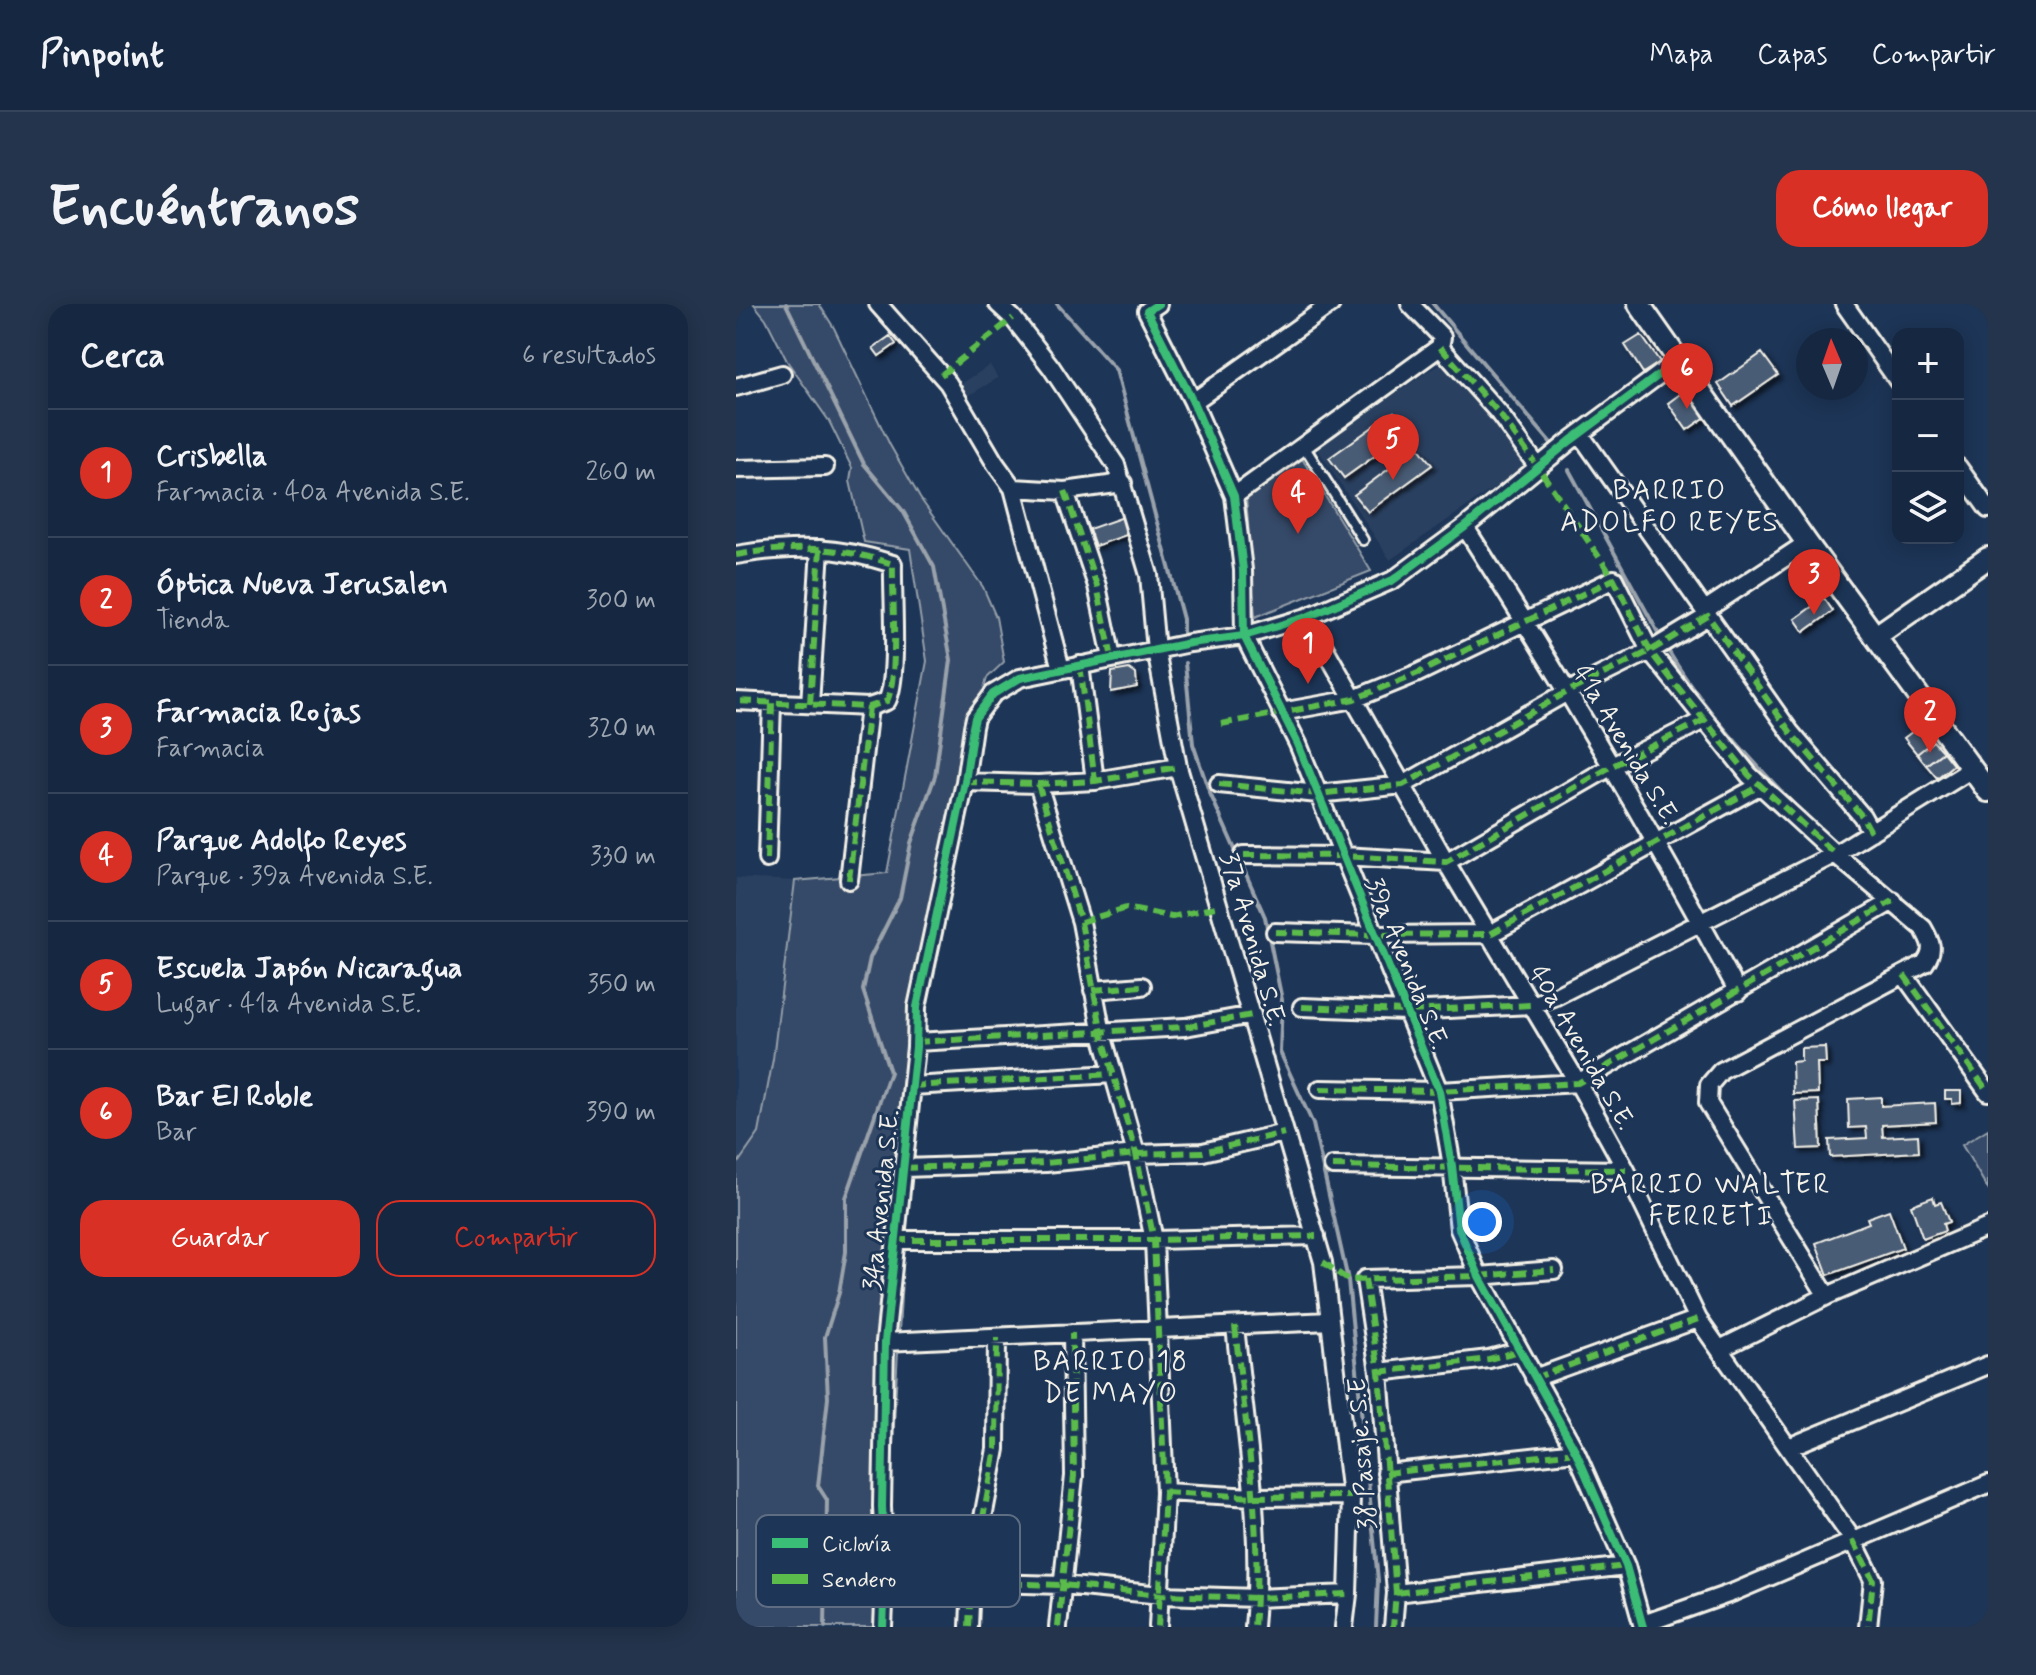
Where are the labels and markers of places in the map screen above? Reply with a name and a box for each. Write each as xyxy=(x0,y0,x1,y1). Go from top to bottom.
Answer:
pin: 6 xyxy=(1661,343,1713,409)
pin: 5 xyxy=(1367,414,1419,480)
pin: 4 xyxy=(1272,468,1324,534)
pin: 3 xyxy=(1788,549,1840,615)
pin: 1 xyxy=(1282,618,1334,684)
pin: 2 xyxy=(1904,687,1956,753)

